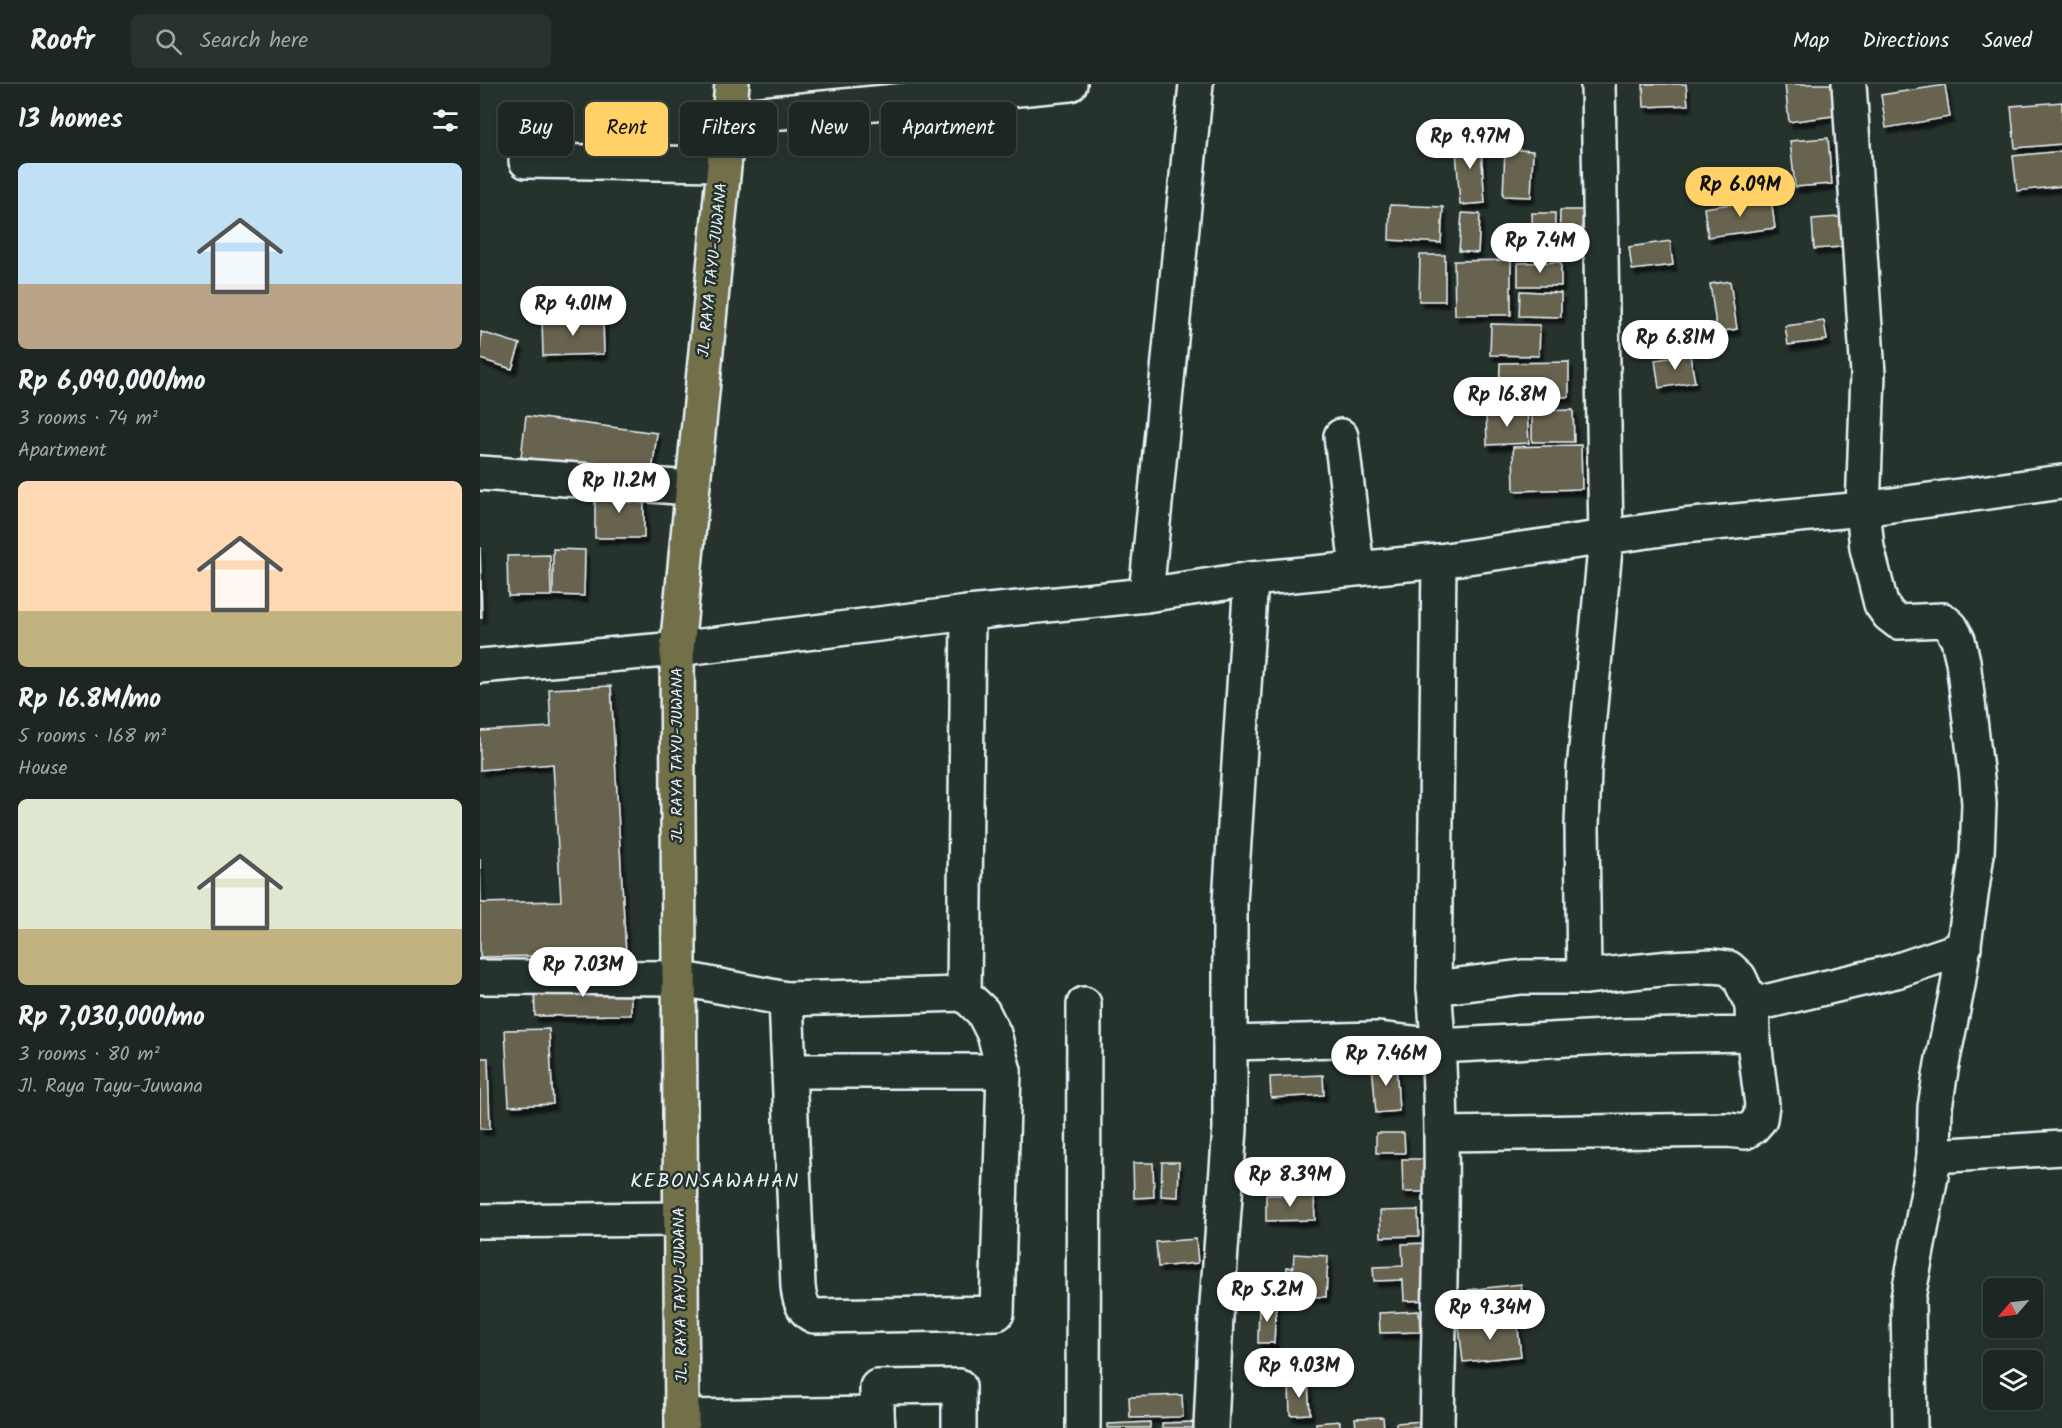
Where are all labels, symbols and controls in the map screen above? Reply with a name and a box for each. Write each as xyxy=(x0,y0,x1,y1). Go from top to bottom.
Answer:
search box xyxy=(131,14,551,68)
text: Roofr xyxy=(30,19,95,64)
text: Search here xyxy=(200,24,308,59)
icon: search xyxy=(152,25,185,58)
text: Map xyxy=(1793,25,1829,58)
text: Directions xyxy=(1862,25,1949,58)
text: Saved xyxy=(1982,25,2032,58)
text: 13 homes xyxy=(18,99,123,141)
chip: Buy xyxy=(498,102,573,156)
chip: Rent xyxy=(585,102,668,156)
chip: Filters xyxy=(680,102,777,156)
chip: New xyxy=(789,102,869,156)
chip: Apartment xyxy=(881,102,1016,156)
icon: filters xyxy=(429,104,462,137)
pin: Rp 9.97M xyxy=(1408,119,1532,170)
text: Rp 9.97M xyxy=(1430,122,1510,154)
pin: Rp 6.09M xyxy=(1678,167,1802,218)
text: Rp 6.09M xyxy=(1699,170,1781,202)
street label: JL. RAYA TAYU-JUWANA xyxy=(691,181,735,358)
icon: home xyxy=(186,202,294,310)
pin: Rp 7.4M xyxy=(1485,223,1595,274)
text: Rp 7.4M xyxy=(1505,226,1575,258)
pin: Rp 4.01M xyxy=(511,286,635,337)
text: Rp 4.01M xyxy=(534,289,612,321)
pin: Rp 6.81M xyxy=(1613,320,1737,371)
text: Rp 6.81M xyxy=(1635,323,1715,355)
text: Rp 6,090,000/mo xyxy=(18,361,206,403)
pin: Rp 16.8M xyxy=(1445,377,1569,428)
text: Rp 16.8M xyxy=(1467,380,1547,412)
text: 3 rooms · 74 m² xyxy=(18,403,158,435)
text: Apartment xyxy=(18,435,107,467)
pin: Rp 11.2M xyxy=(557,463,681,514)
text: Rp 11.2M xyxy=(582,466,656,498)
icon: home xyxy=(186,520,294,628)
street label: JL. RAYA TAYU-JUWANA xyxy=(665,667,690,843)
text: Rp 16.8M/mo xyxy=(18,679,161,721)
text: 5 rooms · 168 m² xyxy=(18,721,166,753)
text: House xyxy=(18,753,68,785)
icon: home xyxy=(186,838,294,946)
pin: Rp 7.03M xyxy=(521,947,645,998)
text: Rp 7.03M xyxy=(543,950,623,982)
text: Rp 7,030,000/mo xyxy=(18,997,205,1039)
pin: Rp 7.46M xyxy=(1324,1036,1448,1087)
text: 3 rooms · 80 m² xyxy=(18,1039,160,1071)
text: Rp 7.46M xyxy=(1345,1039,1427,1071)
text: Jl. Raya Tayu-Juwana xyxy=(18,1071,203,1103)
pin: Rp 8.39M xyxy=(1228,1157,1352,1208)
text: Rp 8.39M xyxy=(1248,1160,1332,1192)
district label: KEBONSAWAHAN xyxy=(630,1166,800,1198)
street label: JL. RAYA TAYU-JUWANA xyxy=(667,1207,695,1383)
pin: Rp 5.2M xyxy=(1212,1272,1322,1323)
text: Rp 5.2M xyxy=(1231,1275,1303,1307)
north arrow xyxy=(1983,1278,2043,1338)
map controls xyxy=(1983,1278,2043,1410)
pin: Rp 9.34M xyxy=(1428,1290,1552,1341)
text: Rp 9.34M xyxy=(1449,1293,1531,1325)
pin: Rp 9.03M xyxy=(1237,1348,1361,1399)
button: layers xyxy=(1983,1350,2043,1410)
text: Rp 9.03M xyxy=(1258,1351,1340,1383)

